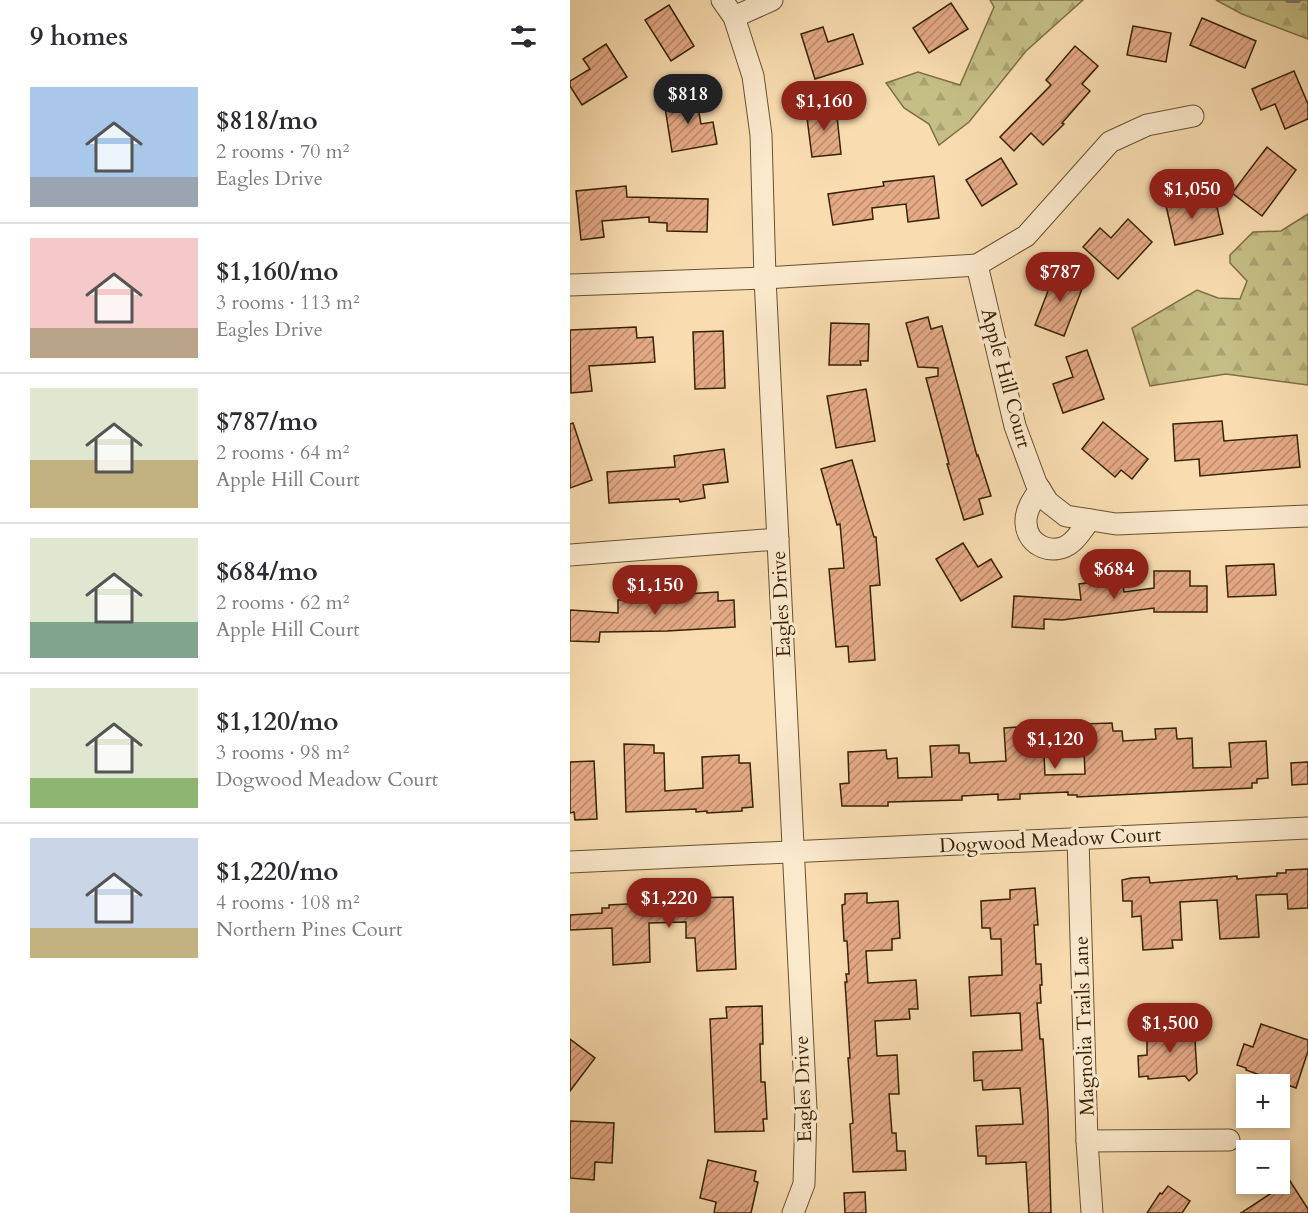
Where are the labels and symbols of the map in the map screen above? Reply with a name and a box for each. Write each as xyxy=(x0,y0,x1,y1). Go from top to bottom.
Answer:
pin: $818 xyxy=(652,74,724,125)
pin: $1,160 xyxy=(775,81,873,132)
pin: $1,050 xyxy=(1143,169,1241,220)
pin: $787 xyxy=(1024,252,1096,303)
street label: Apple Hill Court xyxy=(974,305,1038,452)
pin: $684 xyxy=(1078,549,1150,600)
street label: Eagles Drive xyxy=(765,550,797,658)
pin: $1,150 xyxy=(606,565,704,616)
pin: $1,120 xyxy=(1006,719,1104,770)
street label: Dogwood Meadow Court xyxy=(938,821,1162,859)
pin: $1,220 xyxy=(620,878,718,929)
street label: Magnolia Trails Lane xyxy=(1067,935,1101,1117)
pin: $1,500 xyxy=(1121,1003,1219,1054)
street label: Eagles Drive xyxy=(788,1035,818,1143)

